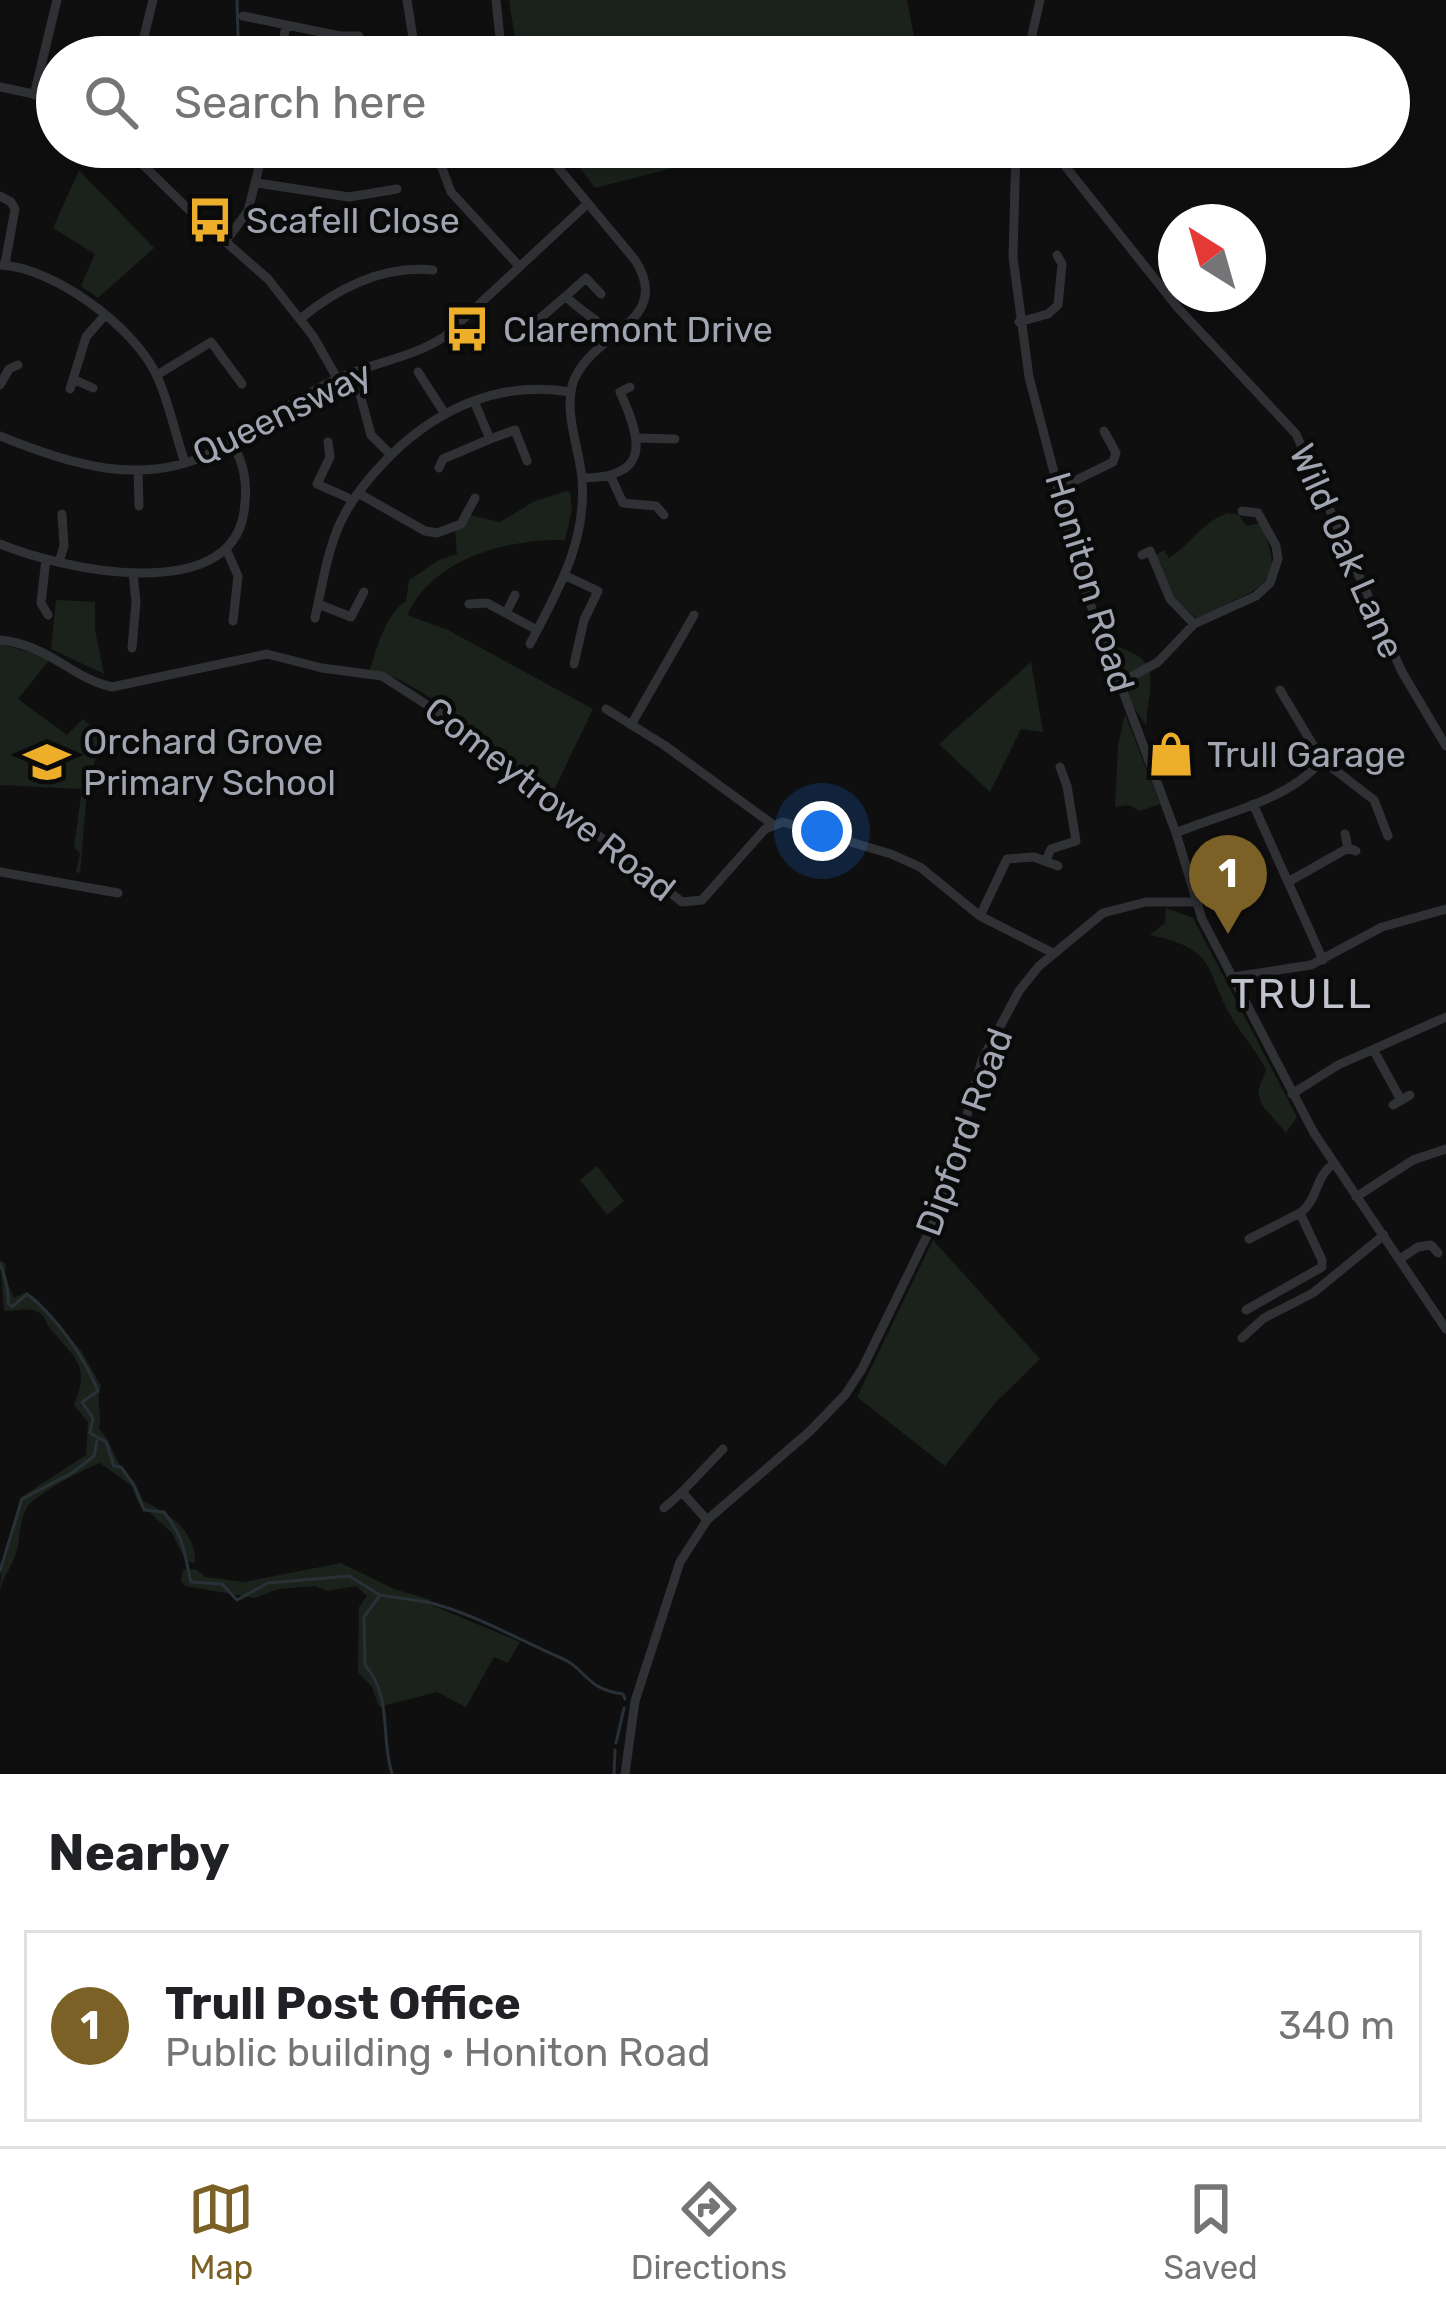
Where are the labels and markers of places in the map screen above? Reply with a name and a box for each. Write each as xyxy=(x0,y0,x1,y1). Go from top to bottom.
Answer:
bus stop icon: Scafell Close xyxy=(185,195,235,245)
place label: Scafell Close xyxy=(246,199,460,242)
bus stop icon: Claremont Drive xyxy=(442,304,492,354)
place label: Claremont Drive xyxy=(503,308,773,351)
place label: Orchard Grove Primary School xyxy=(83,720,336,804)
shop icon: Trull Garage xyxy=(1146,729,1196,779)
place label: Trull Garage xyxy=(1207,733,1406,776)
school or university icon: Orchard Grove Primary School xyxy=(22,737,72,787)
pin: 1 xyxy=(1189,835,1267,934)

